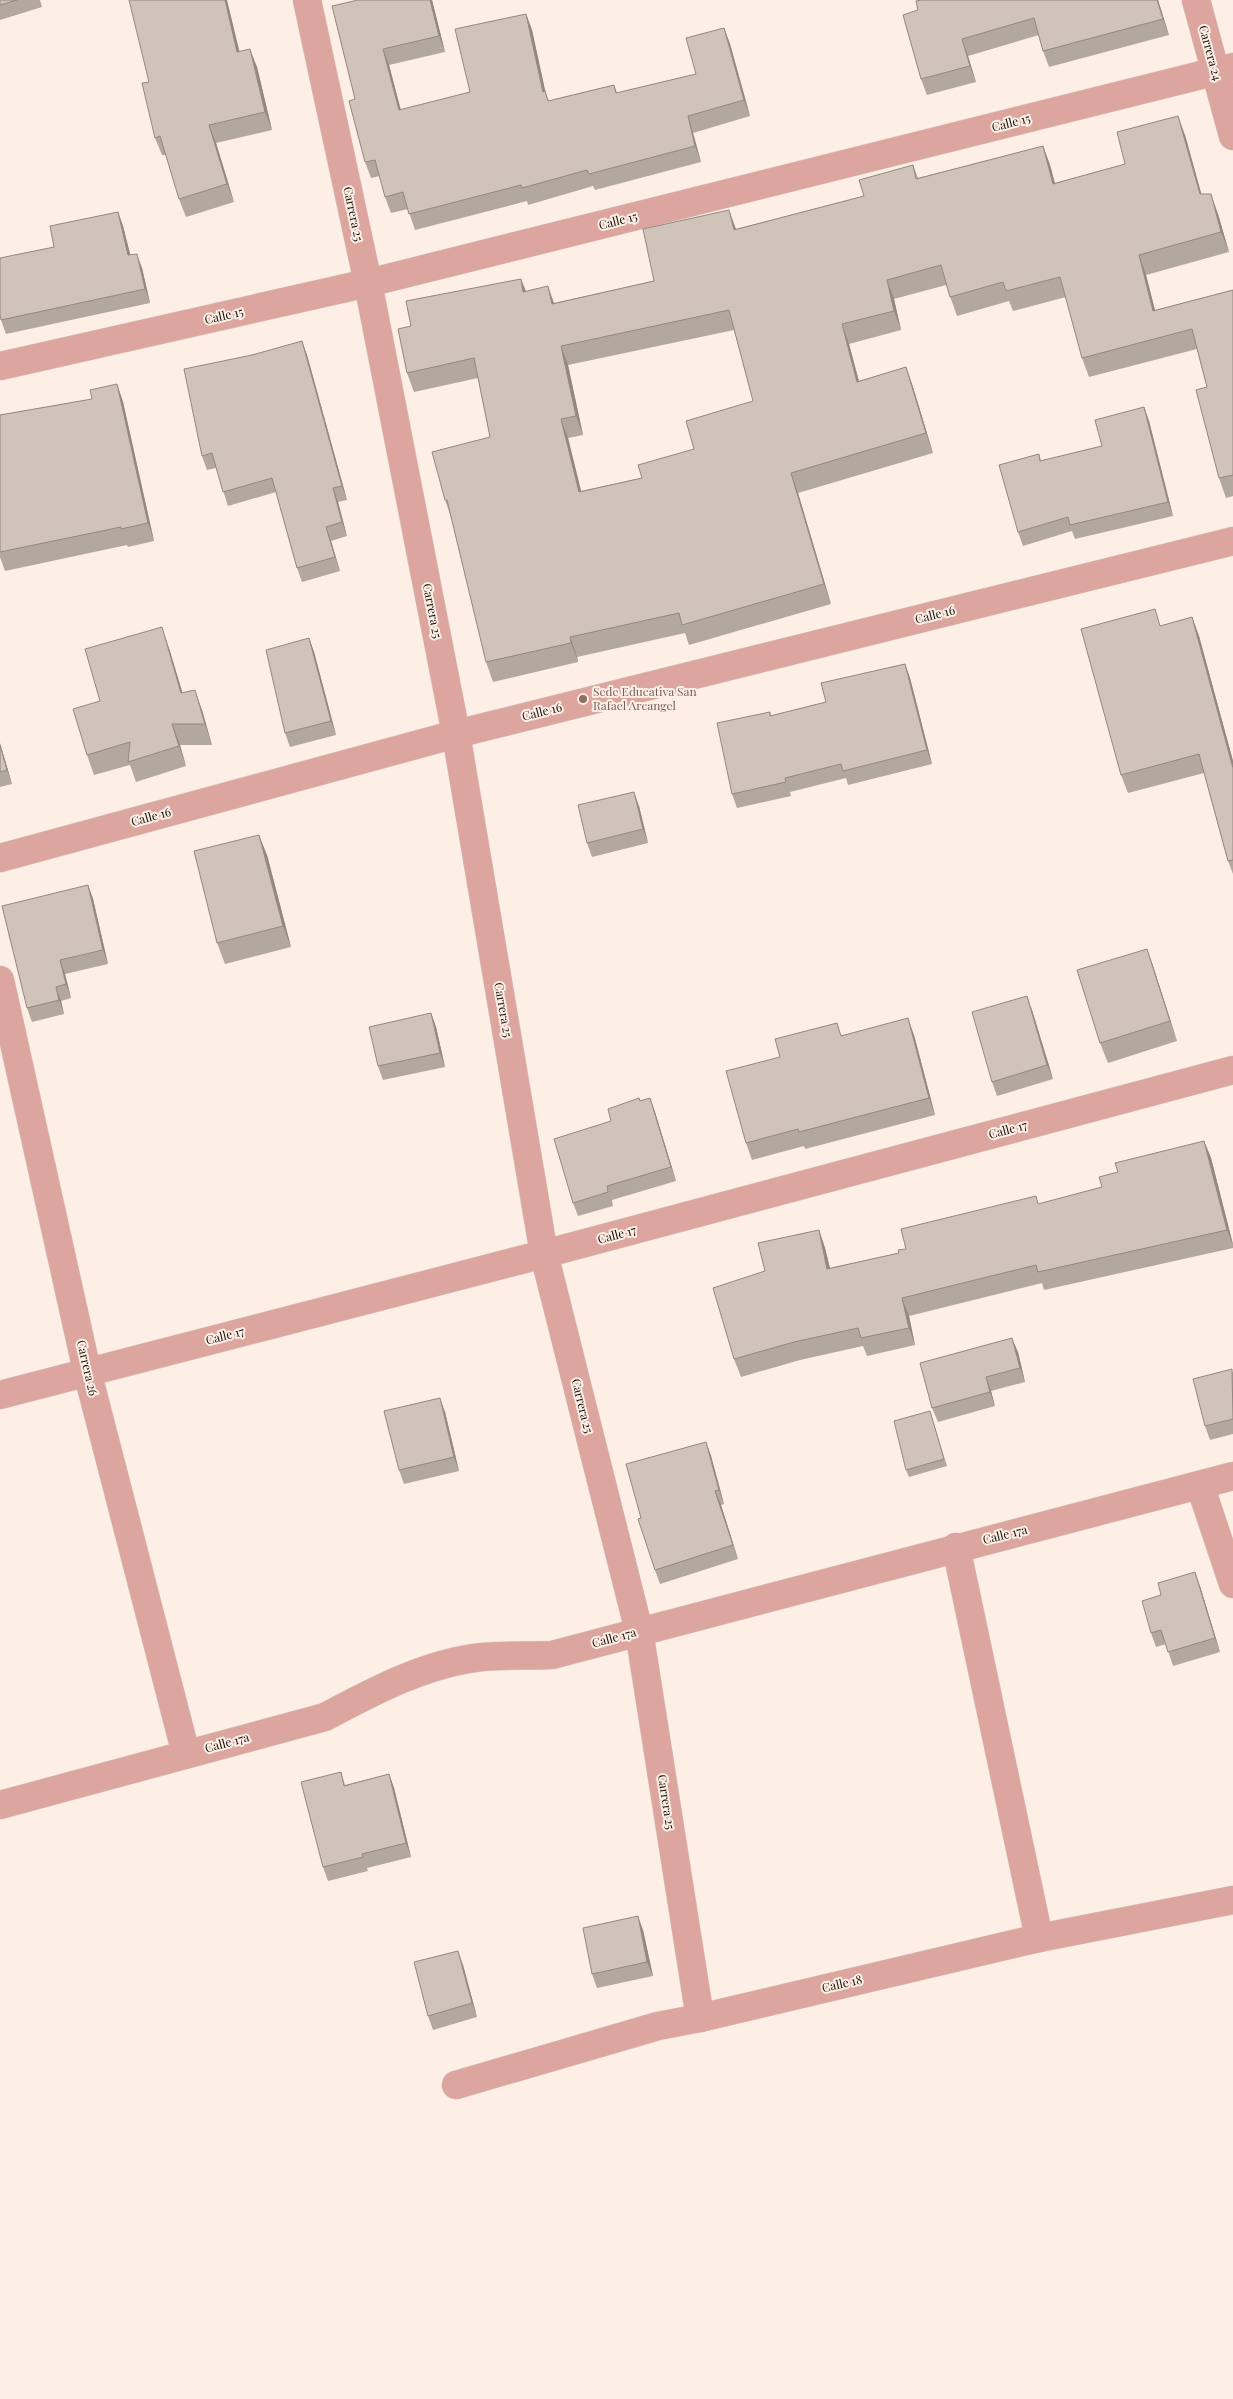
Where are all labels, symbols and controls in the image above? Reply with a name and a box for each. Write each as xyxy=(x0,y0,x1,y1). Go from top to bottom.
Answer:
street label: Carrera 24 xyxy=(1196,23,1226,82)
street label: Calle 15 xyxy=(990,110,1032,135)
street label: Carrera 25 xyxy=(340,185,368,243)
street label: Calle 15 xyxy=(597,208,639,233)
street label: Calle 15 xyxy=(203,303,245,327)
street label: Carrera 25 xyxy=(420,582,446,640)
street label: Calle 16 xyxy=(913,601,956,627)
place label: Sede Educativa San Rafael Arcangel xyxy=(593,683,697,713)
marker: Sede Educativa San Rafael Arcangel xyxy=(577,693,589,705)
street label: Calle 16 xyxy=(520,698,563,724)
street label: Calle 16 xyxy=(129,803,172,829)
street label: Carrera 25 xyxy=(491,981,517,1039)
street label: Calle 17 xyxy=(987,1116,1029,1142)
street label: Calle 17 xyxy=(596,1221,638,1247)
street label: Calle 17 xyxy=(204,1322,246,1348)
street label: Carrera 26 xyxy=(74,1338,102,1397)
street label: Carrera 25 xyxy=(568,1377,597,1435)
street label: Calle 17a xyxy=(981,1521,1029,1547)
street label: Calle 17a xyxy=(590,1623,638,1651)
street label: Calle 17a xyxy=(203,1728,251,1756)
street label: Carrera 25 xyxy=(655,1773,679,1831)
street label: Calle 18 xyxy=(820,1971,863,1995)

